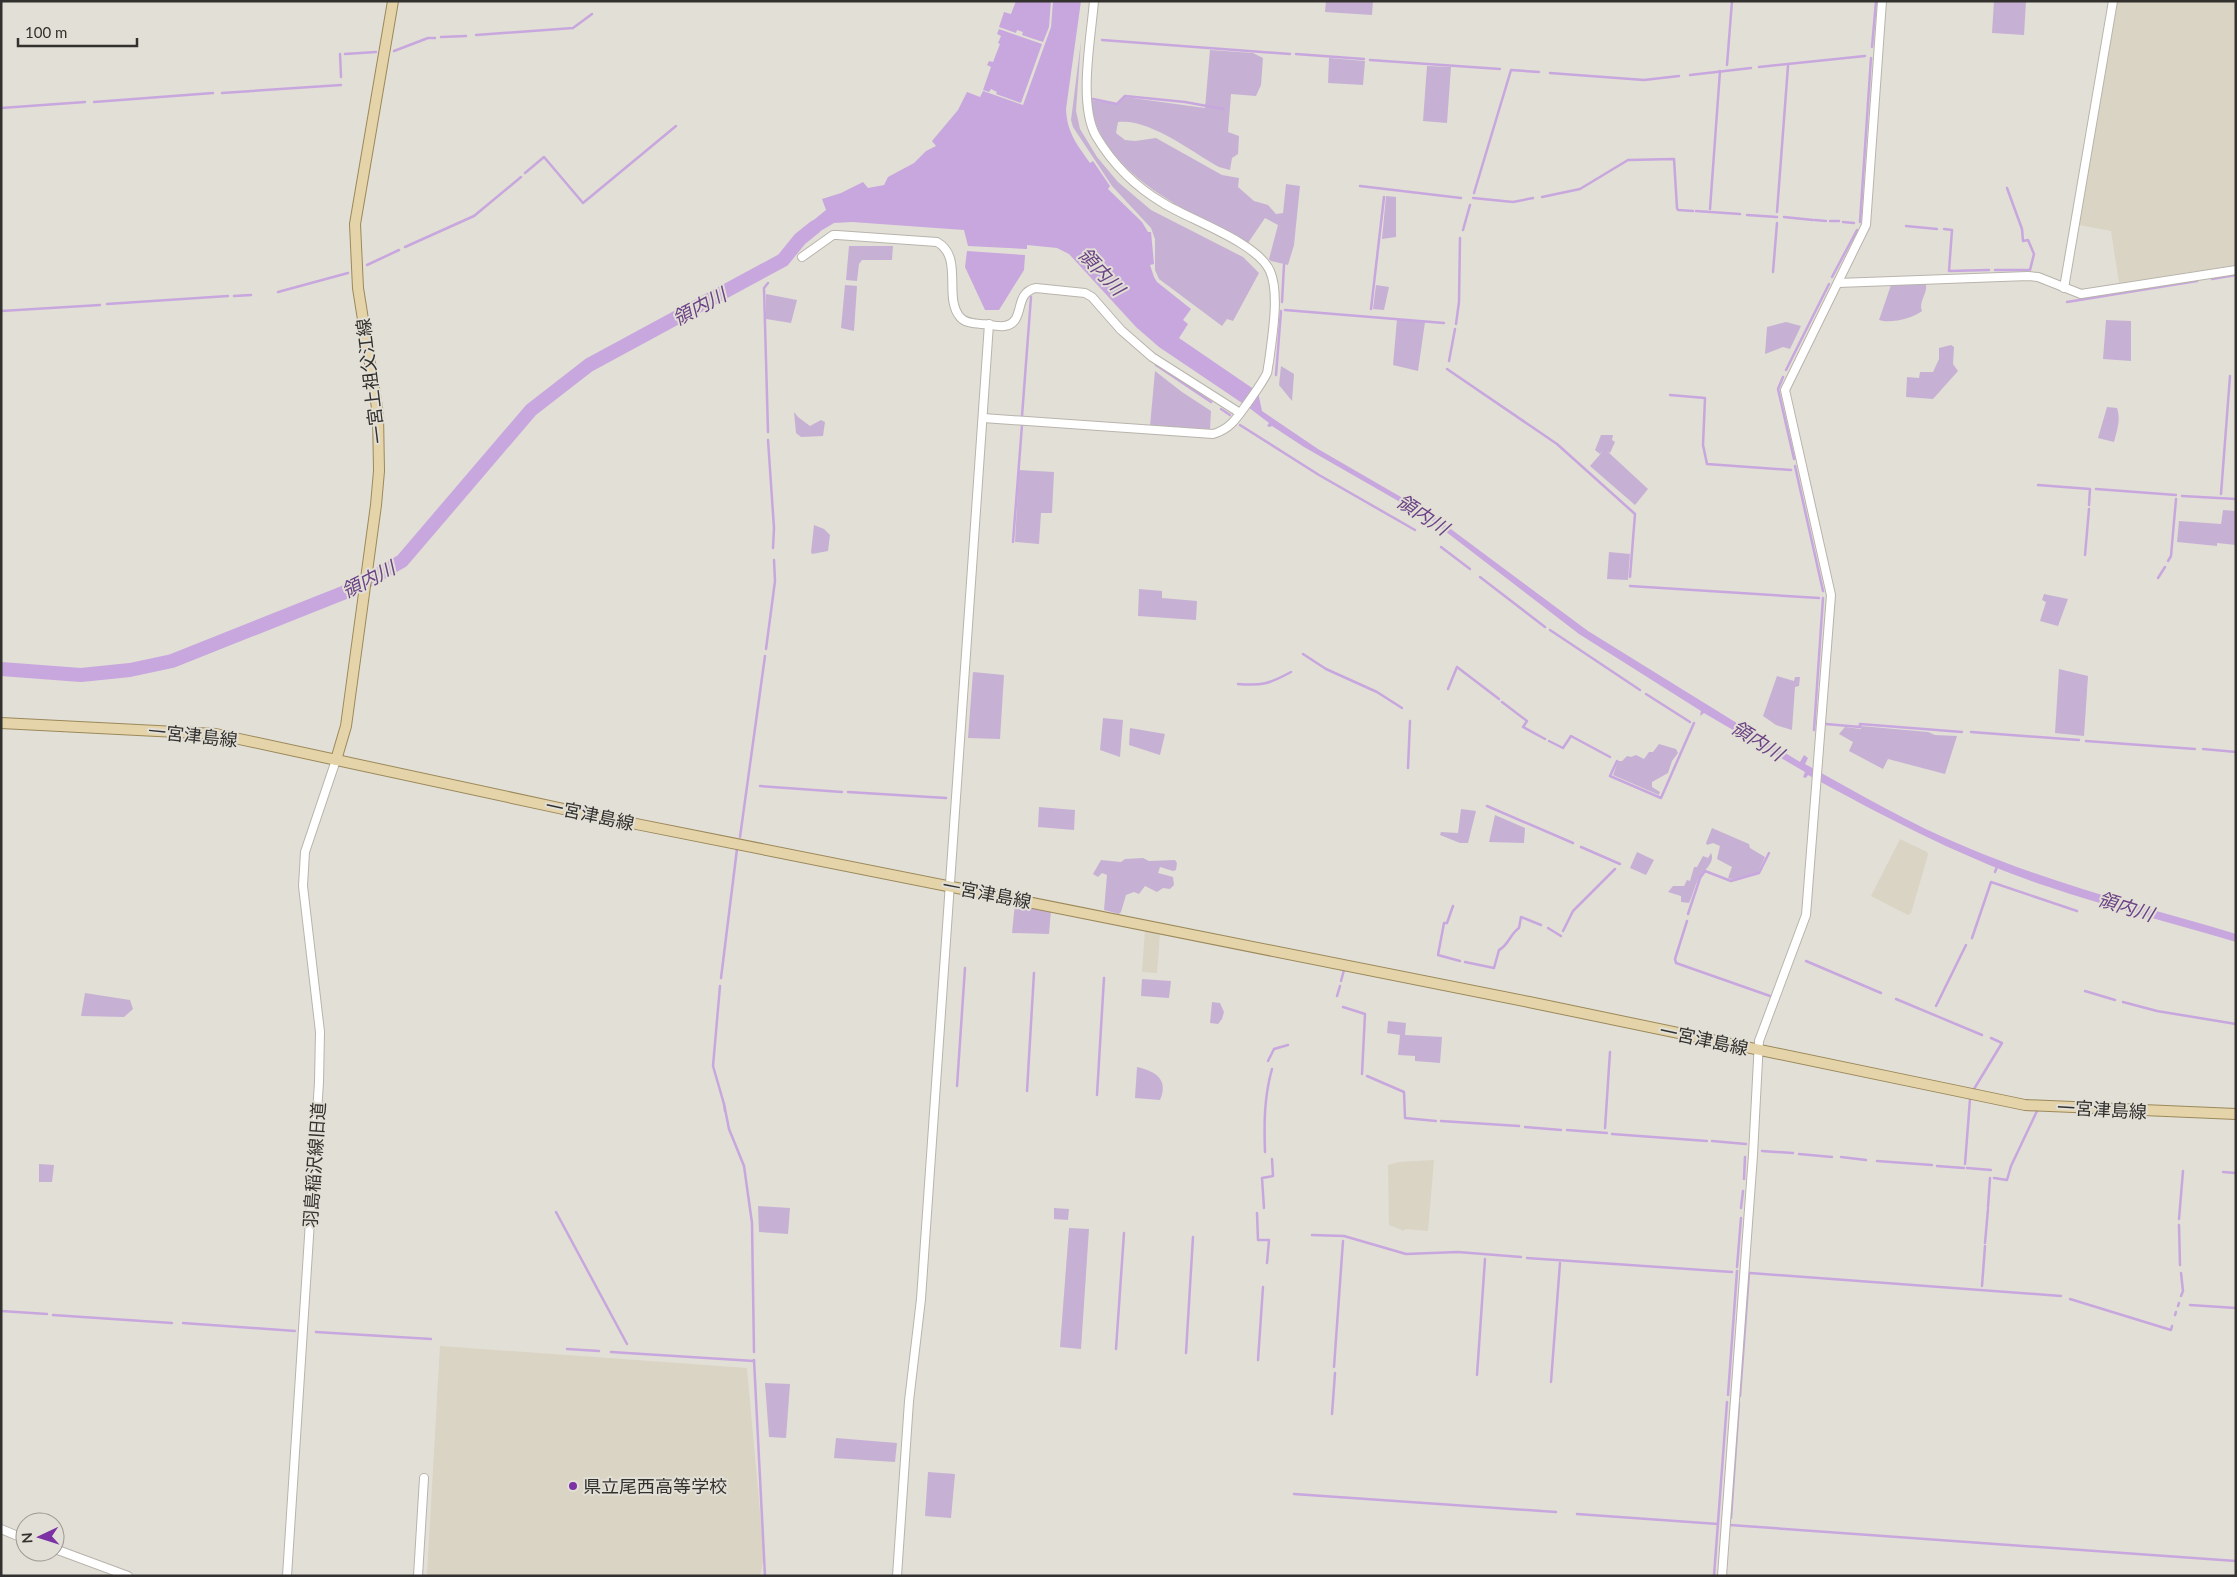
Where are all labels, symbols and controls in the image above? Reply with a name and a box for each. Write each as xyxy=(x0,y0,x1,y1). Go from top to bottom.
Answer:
scale bar xyxy=(18,15,136,47)
text: 100 m xyxy=(25,23,67,41)
water label: 領内川 xyxy=(1074,242,1131,301)
water label: 領内川 xyxy=(668,282,731,330)
street label: 一宮上祖父江線 xyxy=(351,317,389,445)
water label: 領内川 xyxy=(1393,489,1455,540)
water label: 領内川 xyxy=(337,555,400,602)
water label: 領内川 xyxy=(1728,715,1790,766)
street label: 一宮津島線 xyxy=(147,719,239,751)
street label: 一宮津島線 xyxy=(544,794,636,834)
street label: 一宮津島線 xyxy=(941,874,1033,912)
water label: 領内川 xyxy=(2095,887,2159,926)
street label: 一宮津島線 xyxy=(1658,1019,1750,1059)
street label: 一宮津島線 xyxy=(2056,1096,2148,1122)
street label: 羽島稲沢線旧道 xyxy=(299,1101,329,1229)
place label: 県立尾西高等学校 xyxy=(583,1475,727,1497)
marker: 県立尾西高等学校 xyxy=(567,1480,579,1492)
north arrow xyxy=(15,1512,65,1562)
text: N xyxy=(18,1532,35,1544)

